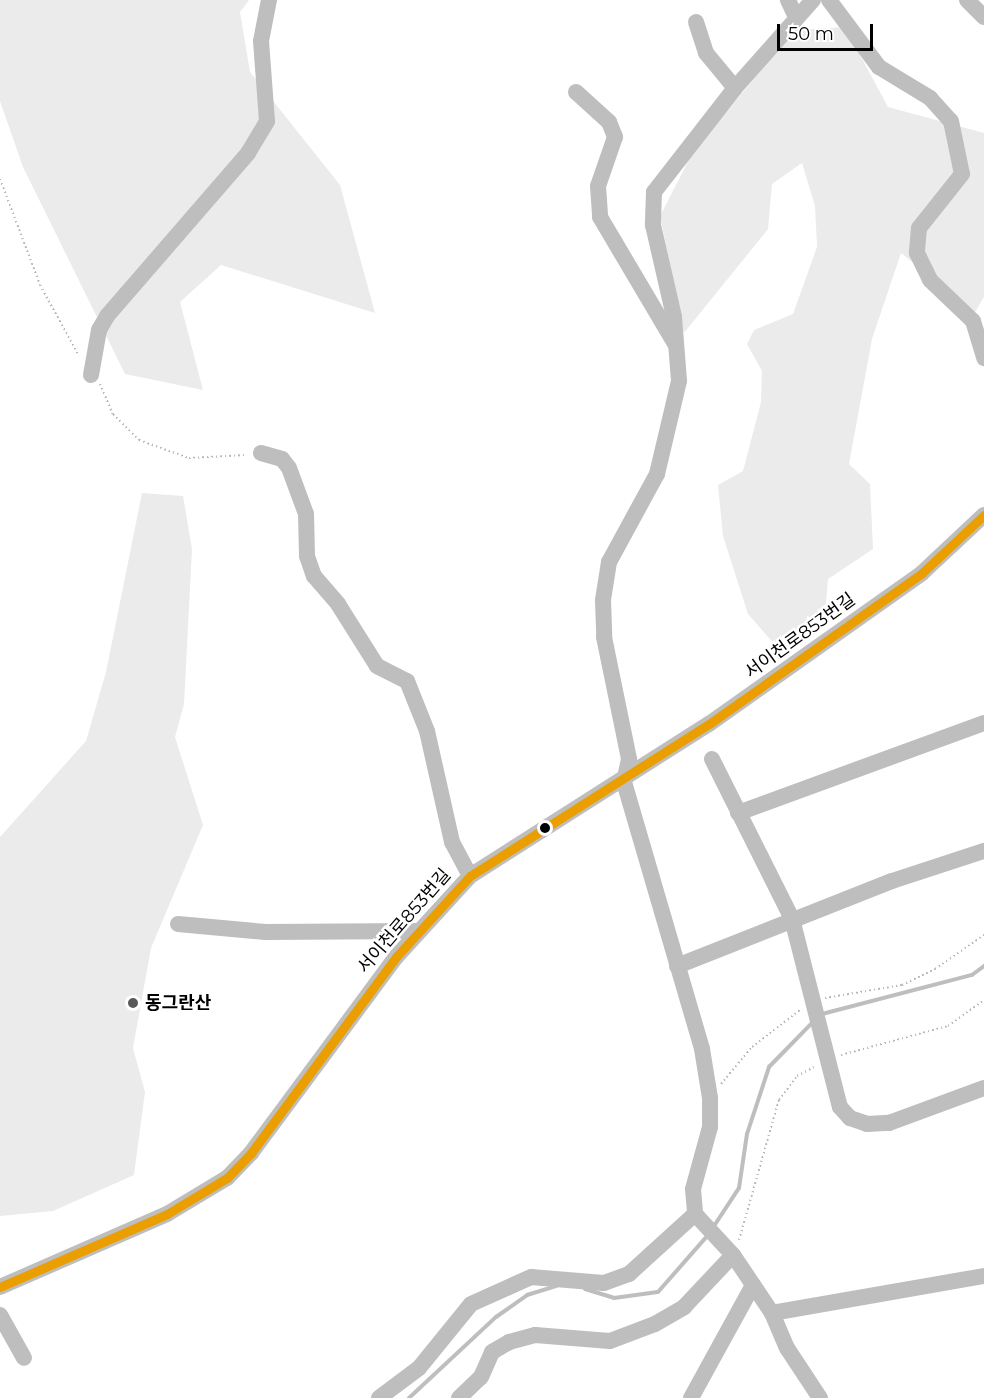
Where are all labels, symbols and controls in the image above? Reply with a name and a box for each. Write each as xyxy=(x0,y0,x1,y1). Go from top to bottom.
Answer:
scale bar xyxy=(780,12,876,50)
text: 50 m xyxy=(788,23,834,45)
street label: 서이천로853번길 xyxy=(741,589,859,683)
unlabelled marker xyxy=(539,822,551,834)
street label: 서이천로853번길 xyxy=(353,864,455,978)
place label: 동그란산 xyxy=(145,992,211,1014)
marker: 동그란산 xyxy=(126,996,140,1010)

